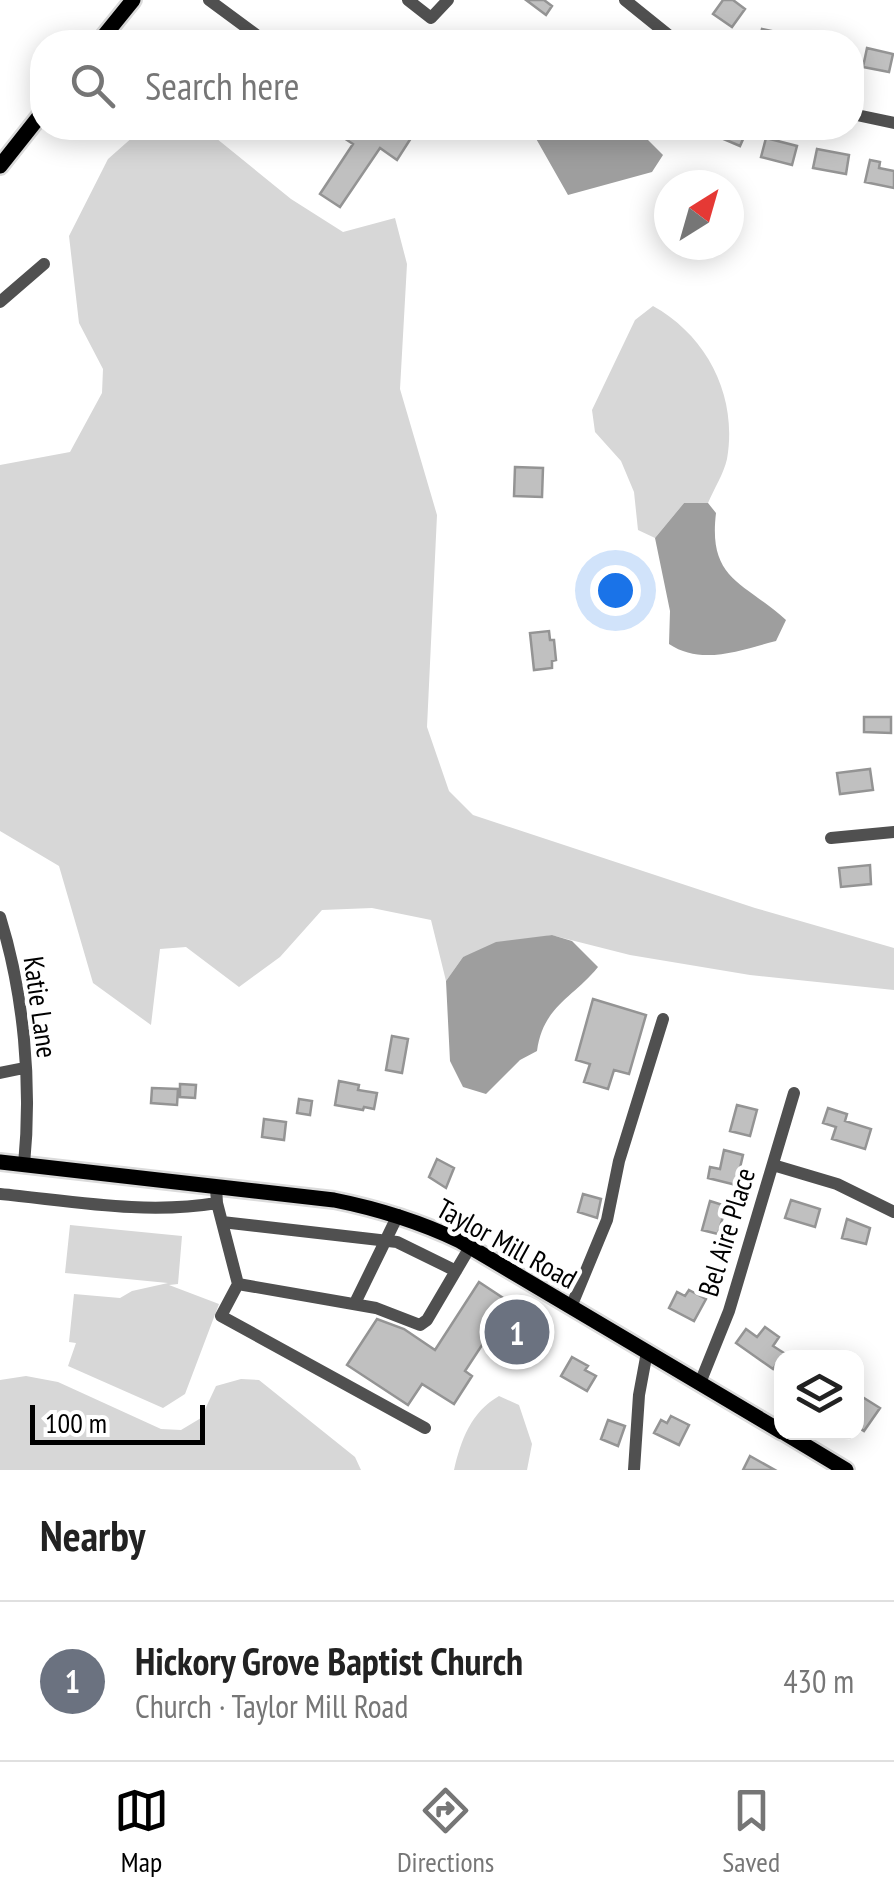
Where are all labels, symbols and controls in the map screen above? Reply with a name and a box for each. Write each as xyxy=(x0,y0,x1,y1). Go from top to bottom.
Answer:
search box xyxy=(30,30,864,140)
icon: search xyxy=(65,58,120,113)
text: Search here xyxy=(145,61,299,110)
north arrow xyxy=(654,170,744,260)
your location xyxy=(590,565,641,616)
street label: Katie Lane xyxy=(16,954,66,1060)
street label: Bel Aire Place xyxy=(689,1163,763,1301)
street label: Taylor Mill Road xyxy=(430,1189,584,1297)
pin: 1 xyxy=(484,1294,550,1370)
map controls xyxy=(774,1350,864,1440)
button: layers xyxy=(774,1350,864,1440)
scale bar xyxy=(30,1400,205,1444)
text: 100 m xyxy=(45,1404,107,1441)
text: Nearby xyxy=(40,1508,145,1563)
text: Hickory Grove Baptist Church xyxy=(135,1636,523,1685)
text: 1 xyxy=(65,1660,80,1702)
text: 430 m xyxy=(783,1660,854,1702)
text: Church · Taylor Mill Road xyxy=(135,1685,408,1727)
tab: Map xyxy=(114,1783,169,1880)
tab: Directions xyxy=(397,1783,494,1880)
tab: Saved xyxy=(722,1783,780,1880)

